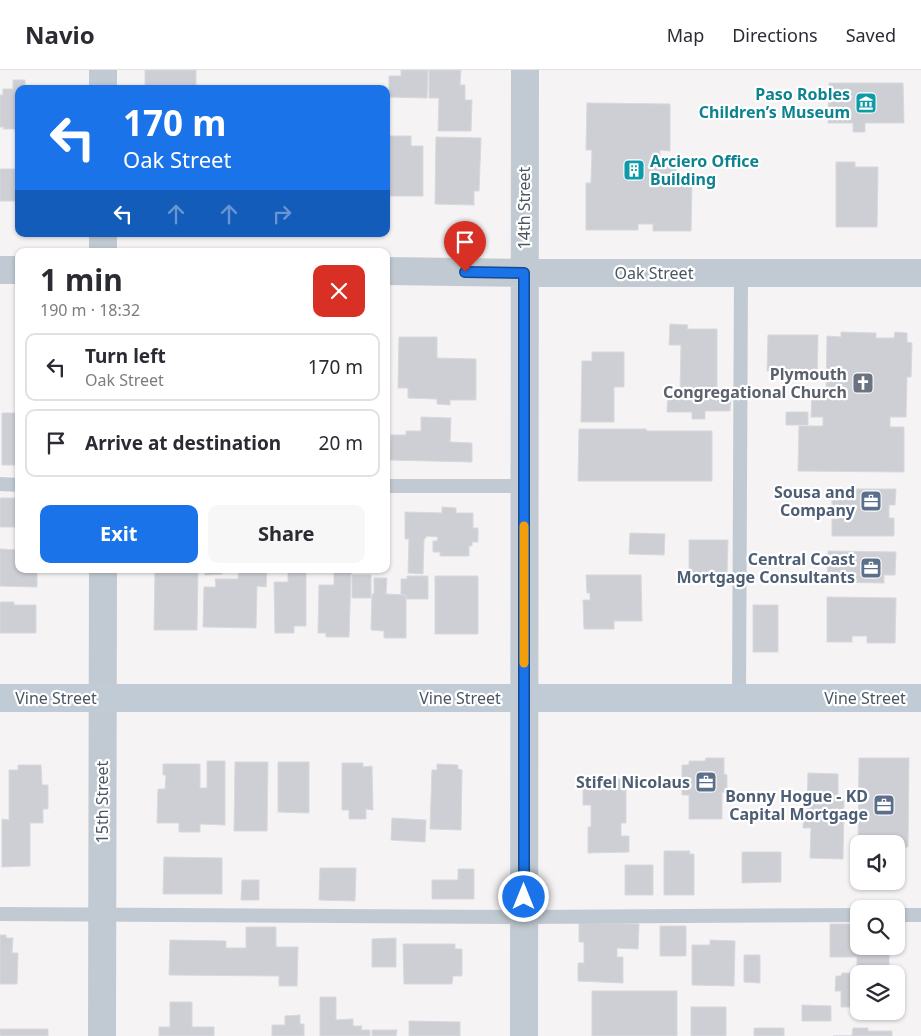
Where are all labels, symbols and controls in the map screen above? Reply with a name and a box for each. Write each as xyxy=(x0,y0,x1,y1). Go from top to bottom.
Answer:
text: Navio xyxy=(25,18,95,51)
text: Map xyxy=(667,23,704,47)
text: Directions xyxy=(732,23,818,47)
text: Saved xyxy=(846,23,896,47)
place label: Paso Robles Children’s Museum xyxy=(699,83,850,123)
museum icon: Paso Robles Children’s Museum xyxy=(854,91,878,115)
text: 170 m xyxy=(123,99,226,146)
icon: left xyxy=(40,105,105,170)
text: Oak Street xyxy=(123,144,231,174)
place label: Arciero Office Building xyxy=(650,150,759,190)
building icon: Arciero Office Building xyxy=(622,158,646,182)
street label: 14th Street xyxy=(513,166,535,249)
icon: left xyxy=(109,200,137,228)
icon: ahead xyxy=(162,200,190,228)
icon: ahead xyxy=(215,200,243,228)
icon: right xyxy=(268,200,296,228)
pin xyxy=(444,221,486,272)
icon: arrive xyxy=(451,228,479,256)
text: 1 min xyxy=(40,259,123,300)
street label: Oak Street xyxy=(615,262,694,284)
button: close xyxy=(313,265,365,317)
text: 190 m · 18:32 xyxy=(40,299,140,321)
text: Turn left xyxy=(85,343,166,369)
icon: left xyxy=(42,353,70,381)
text: 170 m xyxy=(308,354,363,380)
place label: Plymouth Congregational Church xyxy=(663,363,847,403)
text: Oak Street xyxy=(85,369,164,391)
church icon: Plymouth Congregational Church xyxy=(851,371,875,395)
icon: arrive xyxy=(42,429,70,457)
text: Arrive at destination xyxy=(85,430,281,456)
text: 20 m xyxy=(319,430,363,456)
place label: Sousa and Company xyxy=(774,481,856,521)
office icon: Sousa and Company xyxy=(859,489,883,513)
button: Exit xyxy=(40,505,198,563)
button: Share xyxy=(208,505,365,563)
place label: Central Coast Mortgage Consultants xyxy=(677,548,855,588)
office icon: Central Coast Mortgage Consultants xyxy=(859,556,883,580)
street label: Vine Street xyxy=(15,687,97,709)
street label: Vine Street xyxy=(419,687,501,709)
street label: Vine Street xyxy=(824,687,906,709)
street label: 15th Street xyxy=(91,760,113,843)
office icon: Stifel Nicolaus xyxy=(694,770,718,794)
place label: Stifel Nicolaus xyxy=(576,771,690,793)
place label: Bonny Hogue - KD Capital Mortgage xyxy=(725,785,868,825)
office icon: Bonny Hogue - KD Capital Mortgage xyxy=(872,793,896,817)
map controls xyxy=(850,835,905,1020)
button: sound xyxy=(850,835,905,890)
position arrow xyxy=(497,870,549,922)
button: search xyxy=(850,900,905,955)
button: layers xyxy=(850,965,905,1020)

